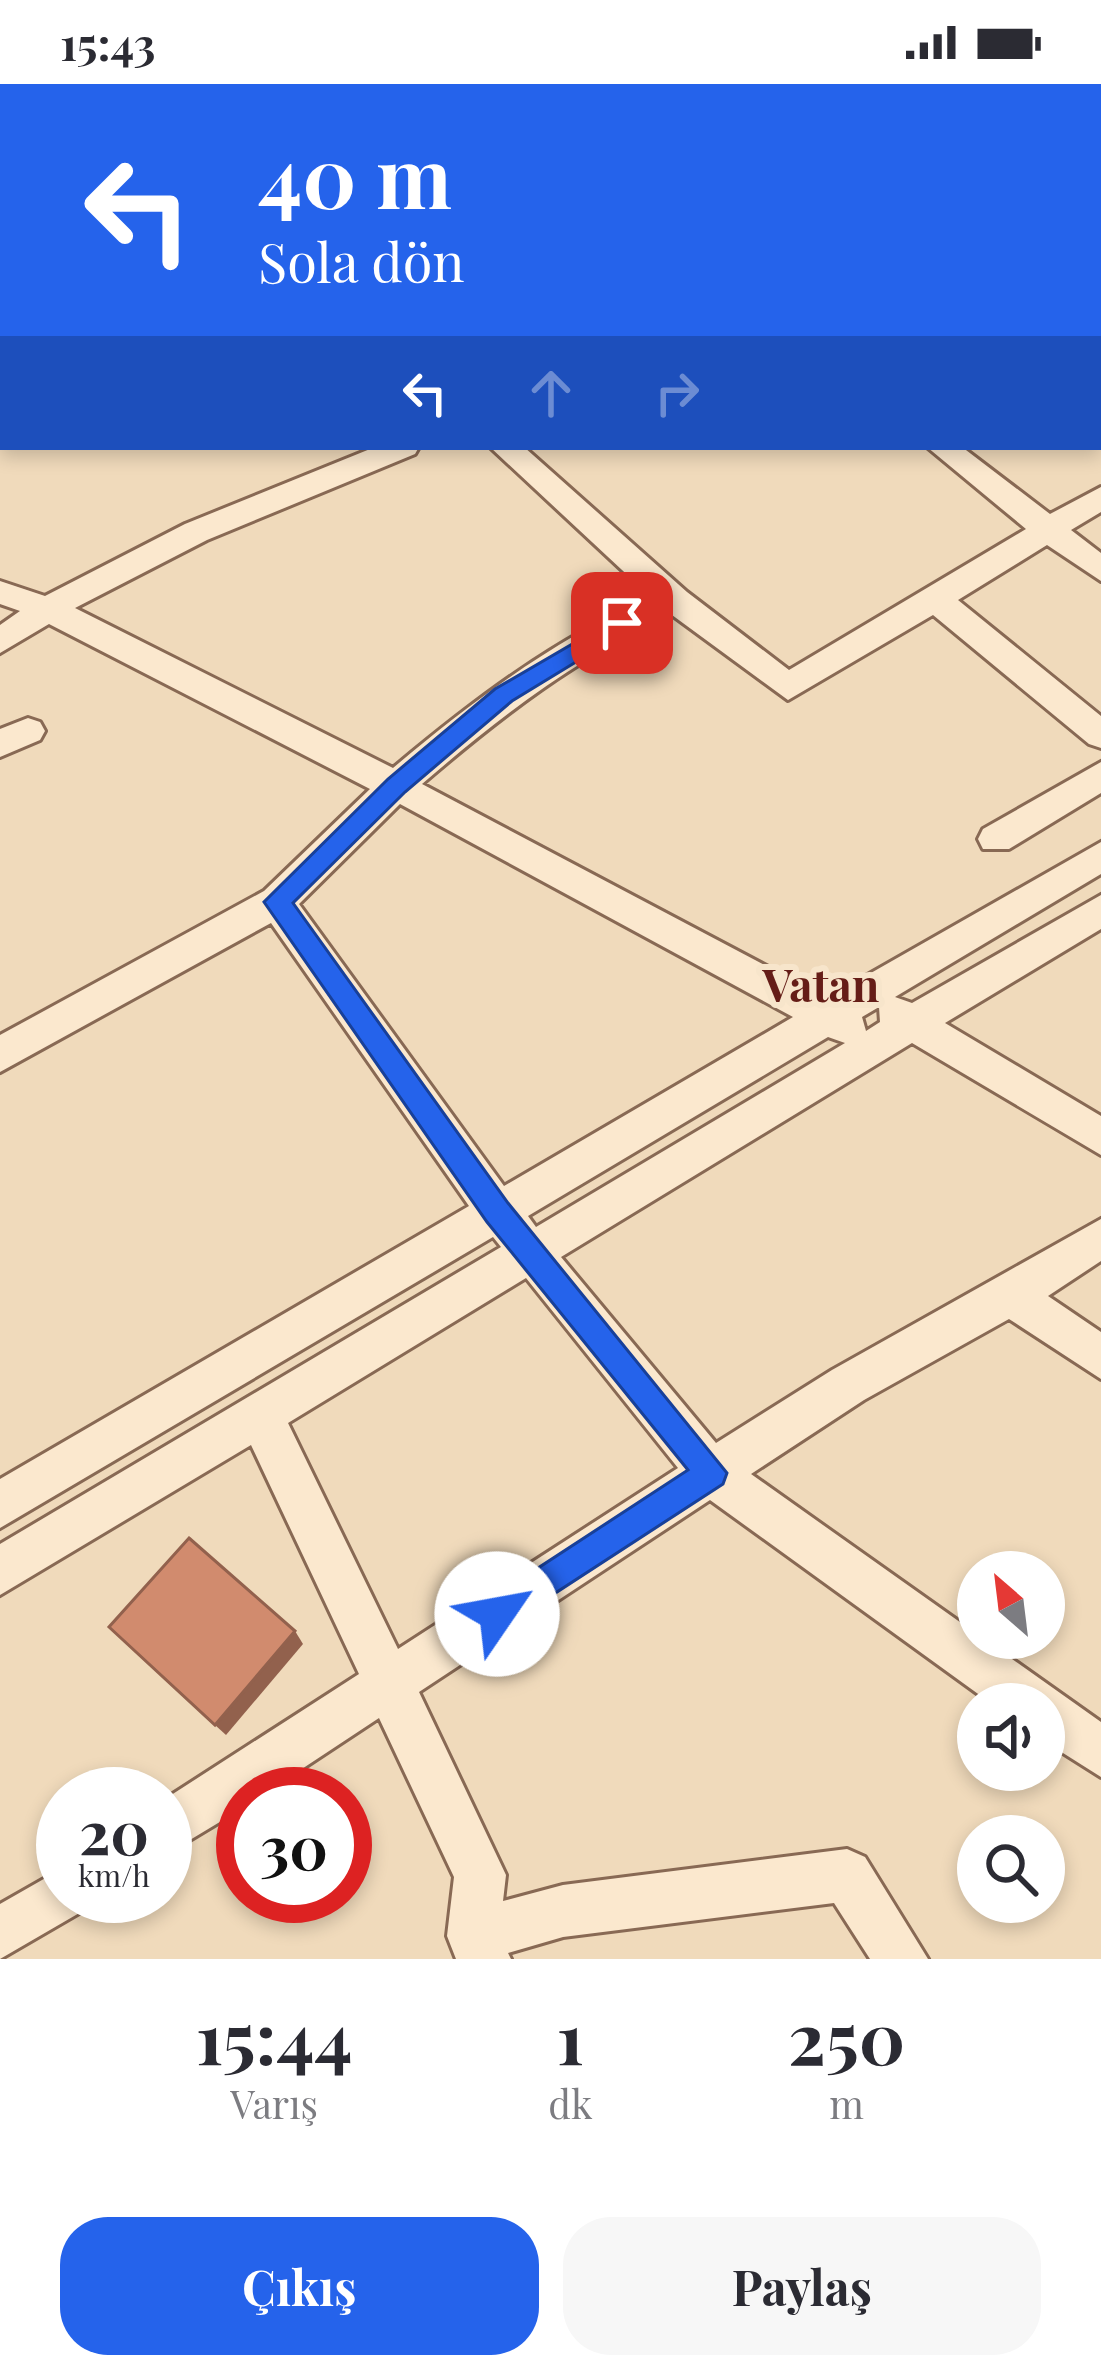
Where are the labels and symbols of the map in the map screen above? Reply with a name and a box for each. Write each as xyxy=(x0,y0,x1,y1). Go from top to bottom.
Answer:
pin xyxy=(571,572,673,674)
district label: Vatan xyxy=(762,953,880,1013)
position arrow xyxy=(434,1551,560,1677)
north arrow xyxy=(957,1551,1065,1659)
speed limit sign: 30 xyxy=(216,1767,372,1923)

